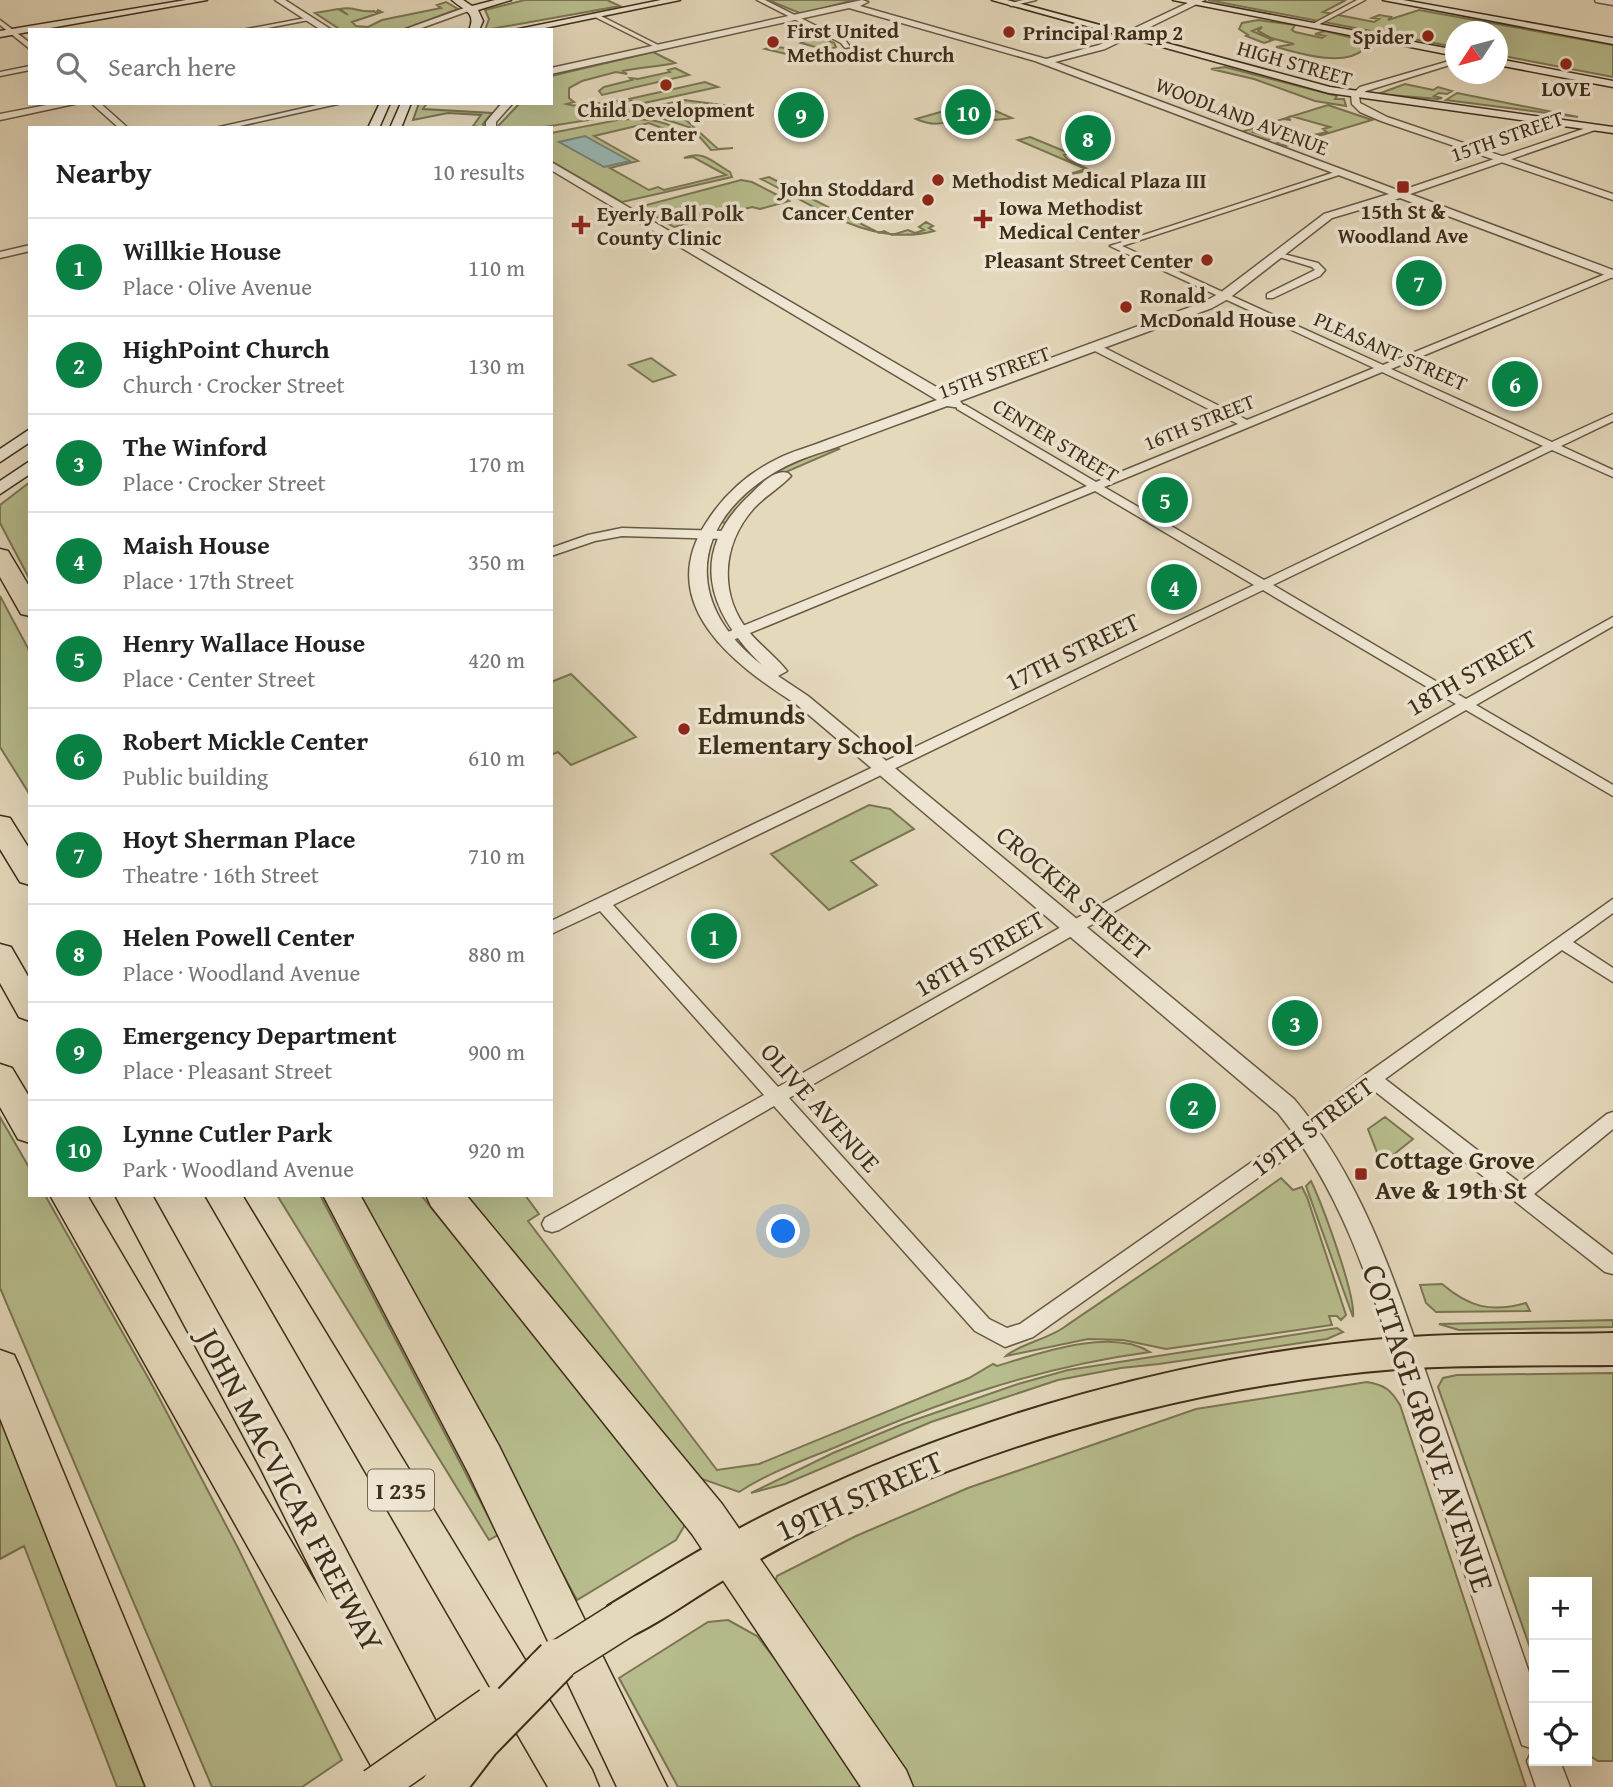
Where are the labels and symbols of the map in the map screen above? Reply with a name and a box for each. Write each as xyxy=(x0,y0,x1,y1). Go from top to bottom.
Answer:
place label: First United Methodist Church xyxy=(787,15,955,70)
place label: Principal Ramp 2 xyxy=(1023,17,1183,48)
place label: Spider xyxy=(1353,21,1414,52)
north arrow xyxy=(1445,21,1508,84)
marker: Principal Ramp 2 xyxy=(1001,24,1017,40)
marker: Spider xyxy=(1420,28,1436,44)
street label: HIGH STREET xyxy=(1234,32,1356,94)
marker: First United Methodist Church xyxy=(765,34,781,50)
marker: LOVE xyxy=(1558,56,1574,72)
street label: WOODLAND AVENUE xyxy=(1151,69,1334,163)
place label: LOVE xyxy=(1542,73,1590,104)
marker: Child Development Center xyxy=(658,77,674,93)
pin: 10 xyxy=(945,86,991,138)
pin: 9 xyxy=(778,89,824,141)
place label: Child Development Center xyxy=(578,94,754,149)
street label: 15TH STREET xyxy=(1446,102,1568,170)
pin: 8 xyxy=(1065,112,1111,164)
place label: Methodist Medical Plaza III xyxy=(952,165,1207,196)
marker: Methodist Medical Plaza III xyxy=(930,172,946,188)
place label: John Stoddard Cancer Center xyxy=(777,173,914,228)
marker: 15th St & Woodland Ave xyxy=(1395,179,1411,195)
marker: John Stoddard Cancer Center xyxy=(920,192,936,208)
place label: Iowa Methodist Medical Center xyxy=(999,192,1143,247)
place label: 15th St & Woodland Ave xyxy=(1338,196,1468,251)
place label: Eyerly Ball Polk County Clinic xyxy=(597,198,745,253)
marker: Iowa Methodist Medical Center xyxy=(973,209,993,229)
marker: Eyerly Ball Polk County Clinic xyxy=(571,215,591,235)
place label: Pleasant Street Center xyxy=(984,245,1193,276)
marker: Pleasant Street Center xyxy=(1199,252,1215,268)
pin: 7 xyxy=(1396,257,1442,309)
place label: Ronald McDonald House xyxy=(1140,280,1296,335)
marker: Ronald McDonald House xyxy=(1118,299,1134,315)
street label: PLEASANT STREET xyxy=(1309,303,1473,399)
street label: 15TH STREET xyxy=(933,337,1055,407)
pin: 6 xyxy=(1492,358,1538,410)
street label: 16TH STREET xyxy=(1139,386,1260,458)
street label: CENTER STREET xyxy=(987,390,1125,490)
pin: 5 xyxy=(1142,474,1188,526)
pin: 4 xyxy=(1151,561,1197,613)
street label: 17TH STREET xyxy=(998,601,1146,700)
street label: 18TH STREET xyxy=(1398,618,1544,725)
place label: Edmunds Elementary School xyxy=(698,695,914,764)
marker: Edmunds Elementary School xyxy=(676,721,692,737)
street label: CROCKER STREET xyxy=(988,816,1160,969)
street label: 18TH STREET xyxy=(906,899,1052,1006)
pin: 1 xyxy=(691,910,737,962)
pin: 3 xyxy=(1272,997,1318,1049)
street label: OLIVE AVENUE xyxy=(752,1033,890,1181)
street label: 19TH STREET xyxy=(1242,1066,1382,1185)
pin: 2 xyxy=(1170,1080,1216,1132)
place label: Cottage Grove Ave & 19th St xyxy=(1375,1140,1535,1209)
marker: Cottage Grove Ave & 19th St xyxy=(1353,1166,1369,1182)
your location xyxy=(766,1214,800,1248)
street label: COTTAGE GROVE AVENUE xyxy=(1351,1258,1507,1598)
street label: JOHN MACVICAR FREEWAY xyxy=(184,1316,396,1660)
street label: 19TH STREET xyxy=(768,1437,951,1553)
road number: I 235 xyxy=(368,1470,434,1510)

